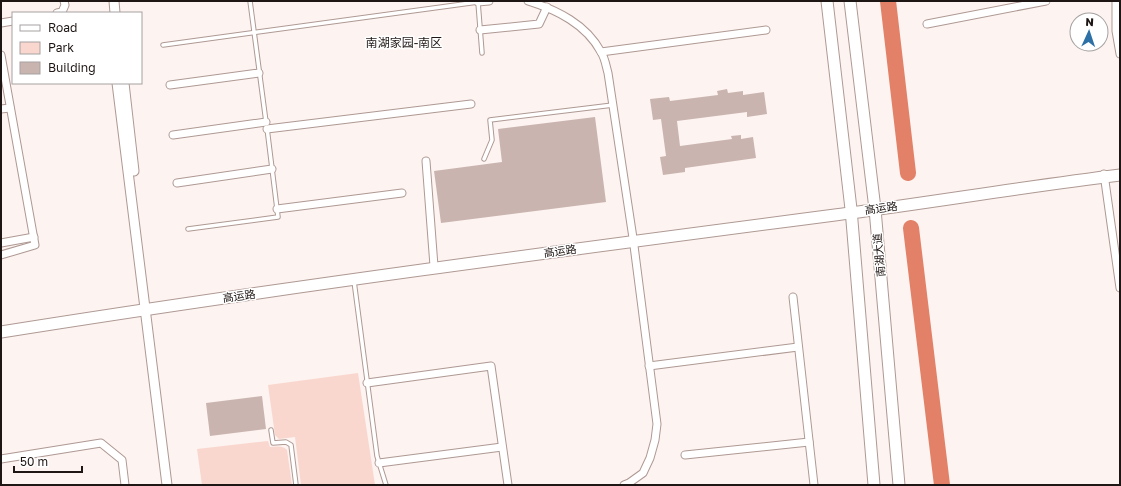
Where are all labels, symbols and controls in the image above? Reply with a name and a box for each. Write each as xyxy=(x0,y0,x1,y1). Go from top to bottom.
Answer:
legend xyxy=(12,12,142,84)
north arrow xyxy=(1069,12,1109,52)
text: N xyxy=(1085,15,1094,28)
text: Road xyxy=(48,20,77,35)
district label: 南湖家园-南区 xyxy=(366,35,442,50)
text: Park xyxy=(48,40,74,55)
text: Building xyxy=(48,60,96,75)
street label: 高运路 xyxy=(864,199,898,216)
street label: 南湖大道 xyxy=(870,233,887,278)
street label: 高运路 xyxy=(543,242,577,259)
street label: 高运路 xyxy=(222,287,256,304)
scale bar xyxy=(14,448,82,474)
text: 50 m xyxy=(20,454,48,469)

